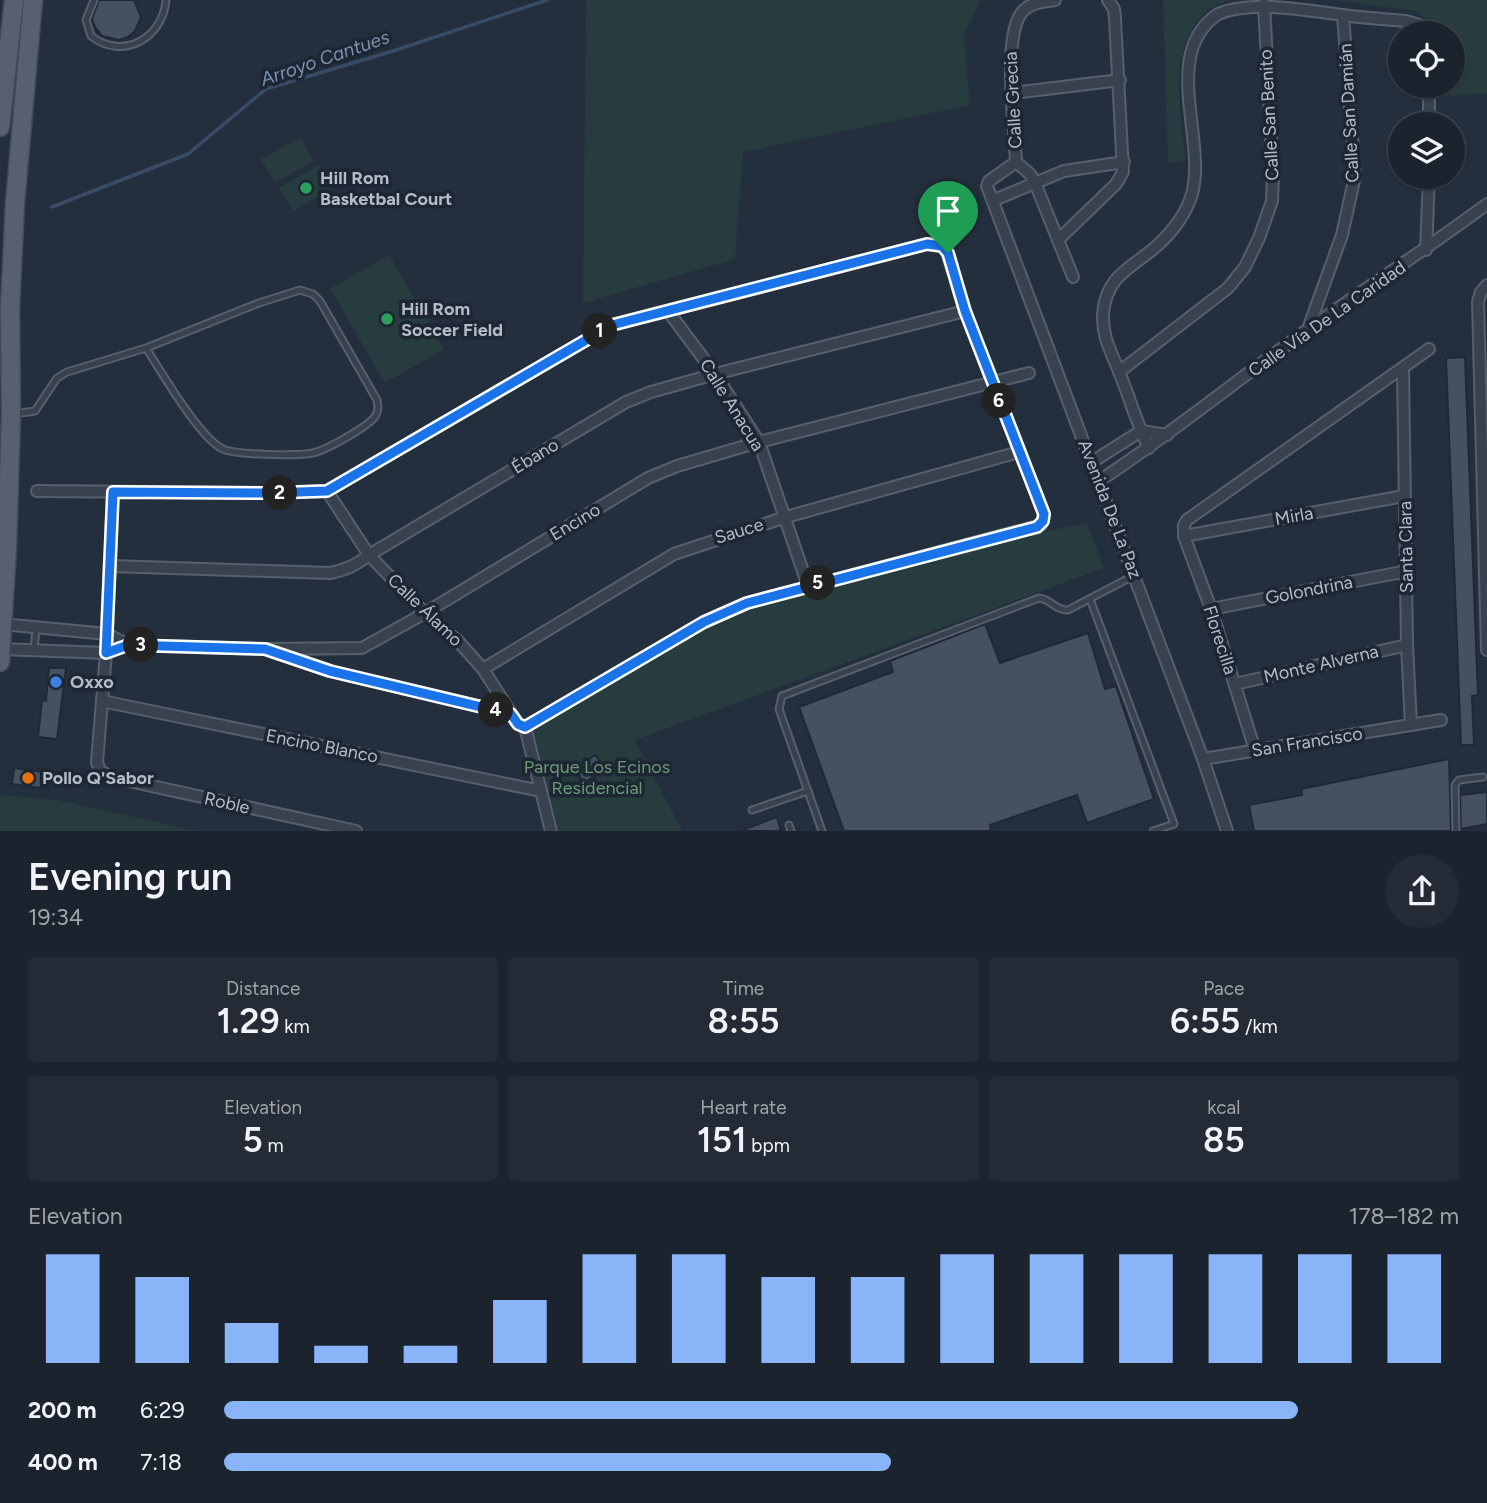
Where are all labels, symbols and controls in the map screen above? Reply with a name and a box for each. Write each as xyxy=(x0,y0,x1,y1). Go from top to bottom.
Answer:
map controls xyxy=(1388,21,1465,189)
button: locate xyxy=(1388,21,1465,98)
water label: Arroyo Cantues xyxy=(257,25,393,91)
street label: Calle San Damián xyxy=(1334,43,1364,183)
street label: Calle San Benito xyxy=(1255,49,1283,181)
street label: Calle Grecia xyxy=(999,51,1027,149)
button: layers xyxy=(1388,112,1465,189)
place label: Hill Rom Basketbal Court xyxy=(320,167,452,210)
marker: Hill Rom Basketbal Court xyxy=(298,180,314,196)
pin xyxy=(918,181,978,253)
icon: arrive xyxy=(929,192,967,230)
street label: Calle Vía De La Caridad xyxy=(1244,256,1410,382)
place label: Hill Rom Soccer Field xyxy=(401,298,503,341)
marker: Hill Rom Soccer Field xyxy=(379,311,395,327)
pin: 1 xyxy=(582,314,618,348)
text: 1 xyxy=(595,319,604,342)
street label: Calle Anacua xyxy=(695,355,769,455)
pin: 6 xyxy=(982,384,1016,418)
text: 6 xyxy=(993,389,1004,412)
street label: Ébano xyxy=(508,433,562,479)
street label: Avenida De La Paz xyxy=(1073,436,1147,582)
pin: 2 xyxy=(262,476,298,510)
text: 2 xyxy=(274,481,285,504)
street label: Encino xyxy=(546,498,604,546)
street label: Santa Clara xyxy=(1394,501,1418,593)
street label: Mirla xyxy=(1273,502,1315,530)
street label: Sauce xyxy=(712,513,766,549)
pin: 5 xyxy=(800,566,836,600)
street label: Calle Álamo xyxy=(383,569,467,651)
text: 5 xyxy=(812,571,823,594)
street label: Golondrina xyxy=(1263,571,1355,609)
street label: Florecilla xyxy=(1199,603,1241,677)
pin: 3 xyxy=(124,628,158,662)
text: 3 xyxy=(135,633,146,656)
street label: Monte Alverna xyxy=(1261,640,1381,688)
place label: Oxxo xyxy=(70,671,114,693)
marker: Oxxo xyxy=(48,674,64,690)
pin: 4 xyxy=(478,692,514,728)
text: 4 xyxy=(489,698,502,721)
street label: San Francisco xyxy=(1250,722,1364,762)
street label: Encino Blanco xyxy=(264,724,380,768)
park label: Parque Los Ecinos Residencial xyxy=(524,756,670,799)
place label: Pollo Q'Sabor xyxy=(42,767,154,789)
marker: Pollo Q'Sabor xyxy=(20,770,36,786)
street label: Roble xyxy=(202,787,252,819)
text: Evening run xyxy=(28,854,232,900)
button: share xyxy=(1385,854,1459,928)
text: 19:34 xyxy=(28,903,83,931)
text: Distance xyxy=(226,977,300,1000)
text: Time xyxy=(723,977,764,1000)
text: Pace xyxy=(1203,977,1244,1000)
text: 1.29 xyxy=(217,1000,280,1042)
text: 8:55 xyxy=(708,1000,779,1042)
text: 6:55 xyxy=(1170,1000,1240,1042)
text: km xyxy=(280,1015,310,1038)
text: /km xyxy=(1240,1015,1278,1038)
text: Elevation xyxy=(224,1096,302,1119)
text: Heart rate xyxy=(700,1096,787,1119)
text: kcal xyxy=(1207,1096,1240,1119)
text: 5 xyxy=(243,1119,263,1161)
text: 151 xyxy=(697,1119,747,1161)
text: 85 xyxy=(1203,1119,1245,1161)
text: m xyxy=(263,1134,284,1157)
text: bpm xyxy=(747,1134,790,1157)
text: Elevation xyxy=(28,1202,123,1230)
text: 178–182 m xyxy=(1349,1202,1459,1230)
text: 200 m xyxy=(28,1396,97,1424)
text: 6:29 xyxy=(140,1396,185,1424)
text: 400 m xyxy=(28,1448,98,1476)
text: 7:18 xyxy=(140,1448,182,1476)

